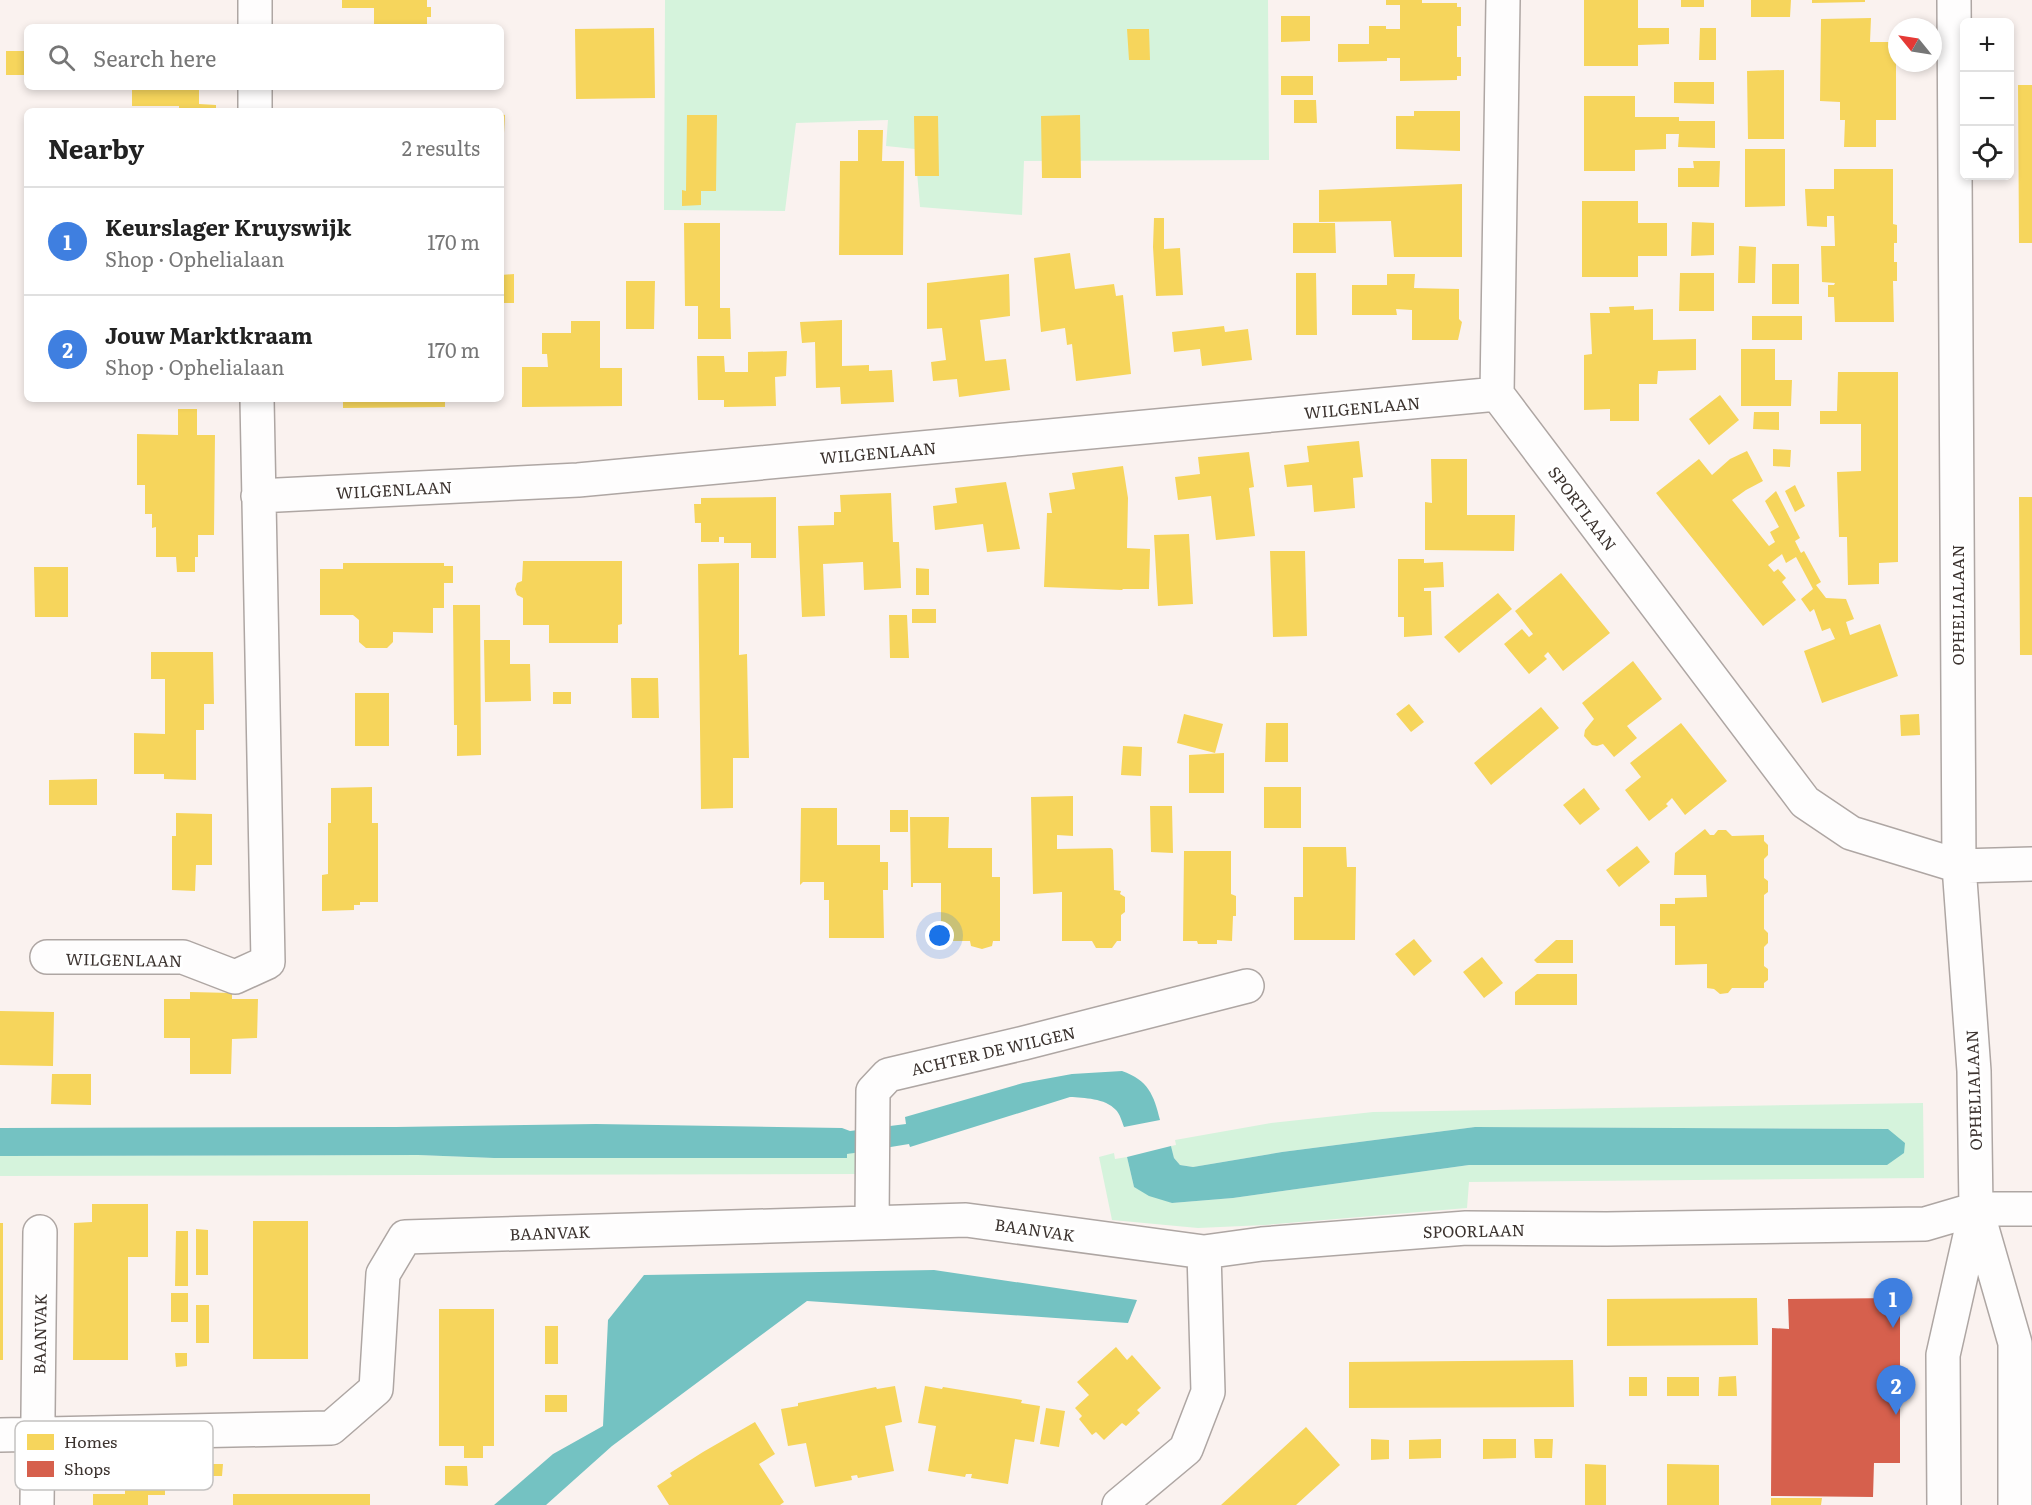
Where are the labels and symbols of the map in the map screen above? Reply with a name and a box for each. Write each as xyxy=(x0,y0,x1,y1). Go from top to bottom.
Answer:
north arrow xyxy=(1888,18,1942,72)
street label: WILGENLAAN xyxy=(1303,390,1421,424)
street label: WILGENLAAN xyxy=(819,435,937,469)
street label: SPORTLAAN xyxy=(1543,461,1623,555)
street label: WILGENLAAN xyxy=(335,474,453,504)
street label: OPHELIALAAN xyxy=(1945,545,1969,665)
your location xyxy=(925,921,954,950)
street label: WILGENLAAN xyxy=(65,946,183,972)
street label: ACHTER DE WILGEN xyxy=(908,1019,1078,1081)
street label: OPHELIALAAN xyxy=(1959,1029,1987,1151)
street label: BAANVAK xyxy=(993,1211,1077,1247)
street label: SPOORLAAN xyxy=(1423,1217,1525,1243)
street label: BAANVAK xyxy=(509,1219,591,1245)
pin: 1 xyxy=(1874,1278,1912,1328)
street label: BAANVAK xyxy=(26,1293,52,1375)
pin: 2 xyxy=(1876,1366,1916,1415)
legend xyxy=(15,1421,213,1490)
text: Homes xyxy=(64,1429,117,1453)
text: Shops xyxy=(64,1456,110,1480)

